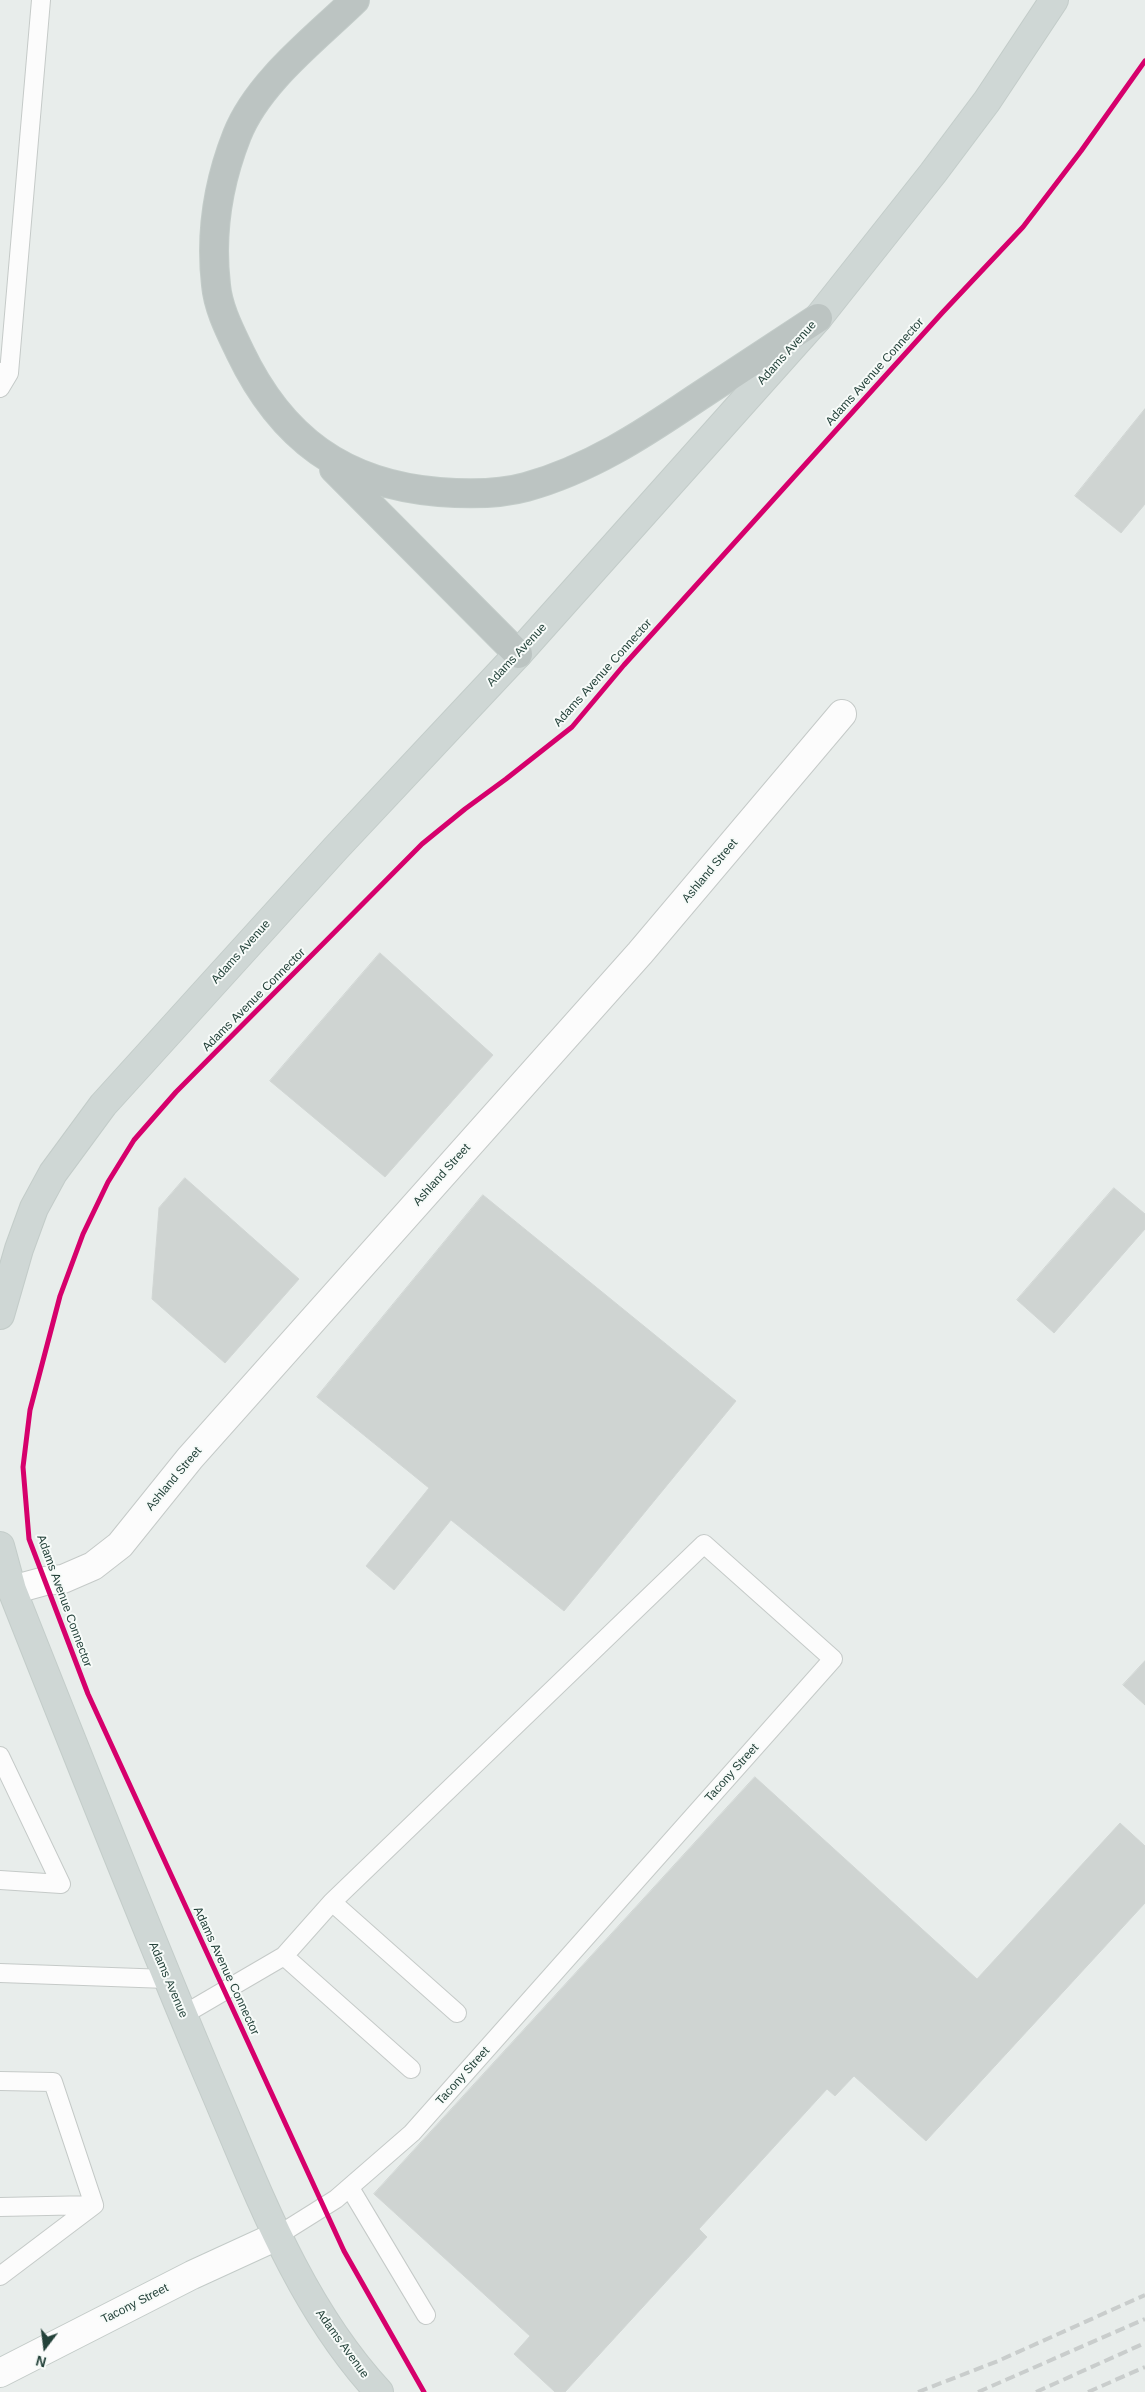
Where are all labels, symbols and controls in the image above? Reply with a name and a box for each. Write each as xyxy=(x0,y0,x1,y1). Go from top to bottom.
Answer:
street label: Adams Avenue Connector xyxy=(823,315,927,429)
street label: Adams Avenue xyxy=(754,318,820,388)
street label: Adams Avenue Connector xyxy=(551,616,655,730)
street label: Adams Avenue xyxy=(484,620,550,690)
street label: Ashland Street xyxy=(679,836,741,906)
street label: Adams Avenue xyxy=(208,917,274,987)
street label: Adams Avenue Connector xyxy=(199,945,309,1055)
street label: Ashland Street xyxy=(410,1141,474,1209)
street label: Ashland Street xyxy=(143,1444,205,1514)
street label: Adams Avenue Connector xyxy=(33,1533,95,1669)
street label: Tacony Street xyxy=(702,1741,762,1805)
street label: Adams Avenue Connector xyxy=(190,1905,262,2037)
street label: Adams Avenue xyxy=(146,1940,190,2020)
street label: Tacony Street xyxy=(433,2044,493,2108)
street label: Tacony Street xyxy=(99,2281,171,2327)
street label: Adams Avenue xyxy=(312,2307,372,2381)
north arrow xyxy=(20,2322,70,2372)
text: N xyxy=(34,2352,48,2371)

